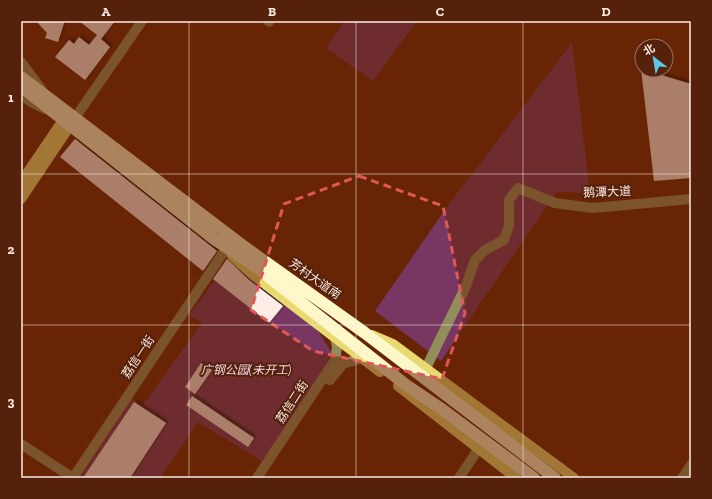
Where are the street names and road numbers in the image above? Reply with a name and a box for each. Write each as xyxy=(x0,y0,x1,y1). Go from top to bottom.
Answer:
street label: 鹅潭大道 xyxy=(583,184,631,200)
street label: 芳村大道南 xyxy=(286,256,344,302)
street label: 荔信一街 xyxy=(119,333,157,381)
street label: 荔信二街 xyxy=(273,378,311,426)

